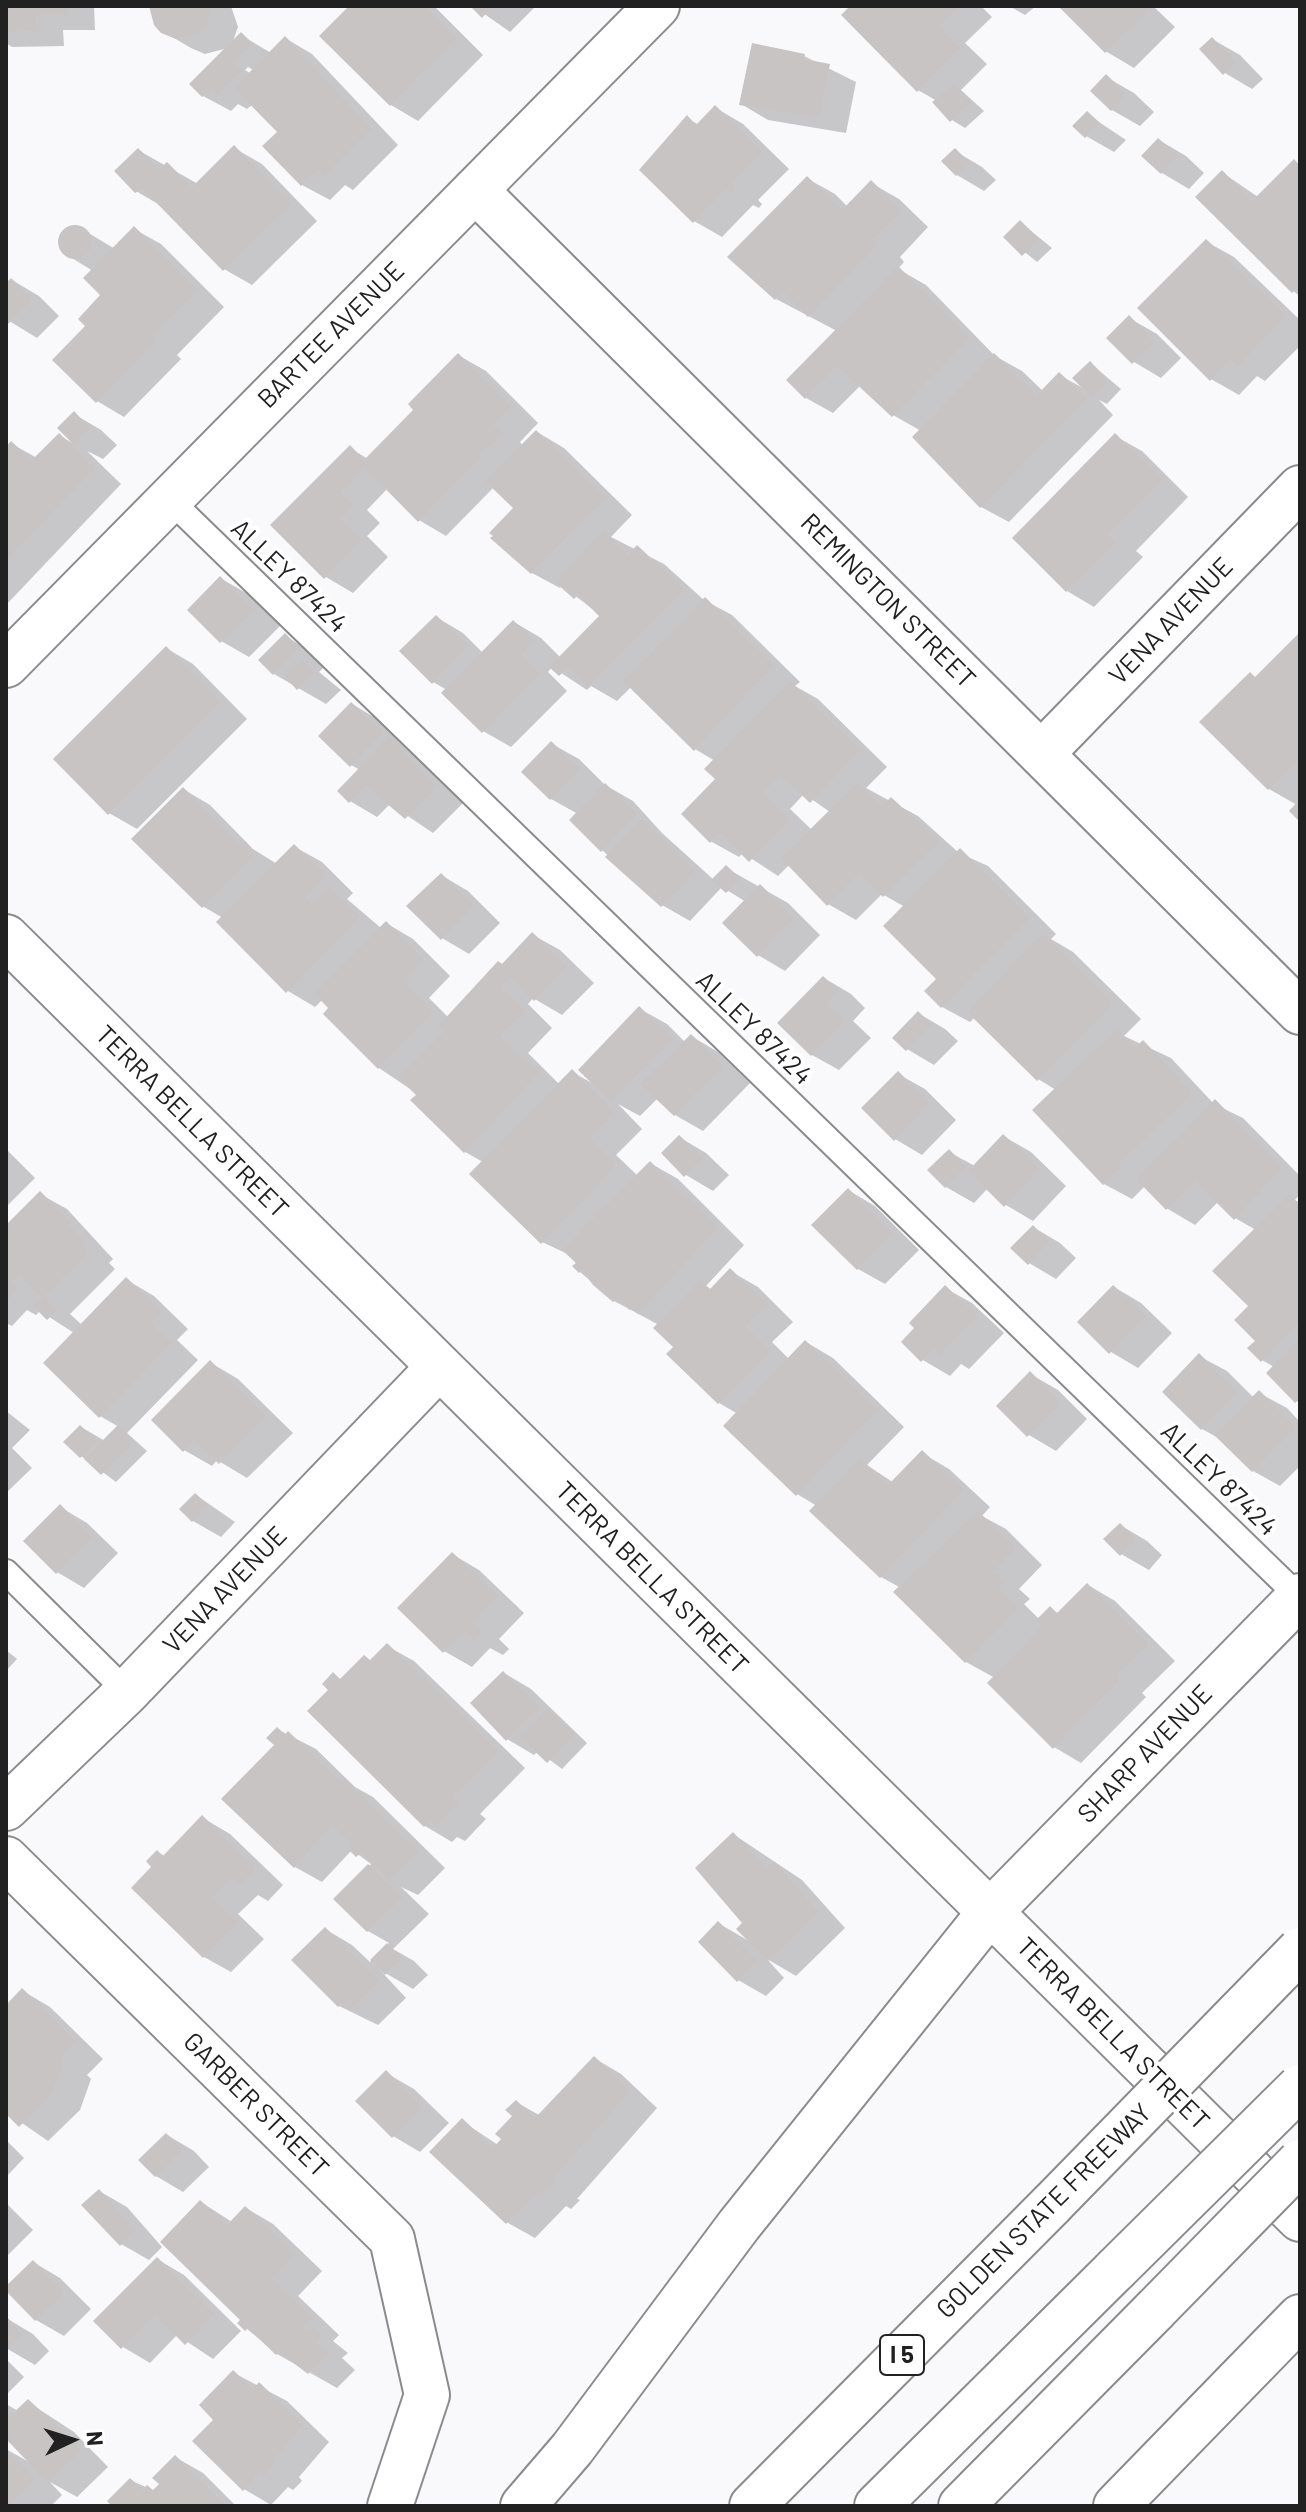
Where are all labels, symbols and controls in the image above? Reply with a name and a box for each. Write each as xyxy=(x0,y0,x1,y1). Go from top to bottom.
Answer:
street label: BARTEE AVENUE xyxy=(251,255,411,415)
street label: REMINGTON STREET xyxy=(794,507,982,695)
street label: ALLEY 87424 xyxy=(224,513,354,639)
street label: VENA AVENUE xyxy=(1103,551,1239,691)
street label: ALLEY 87424 xyxy=(689,965,819,1091)
street label: TERRA BELLA STREET xyxy=(89,1019,295,1225)
street label: ALLEY 87424 xyxy=(1154,1416,1284,1542)
street label: TERRA BELLA STREET xyxy=(549,1475,755,1681)
street label: VENA AVENUE xyxy=(157,1520,293,1660)
street label: SHARP AVENUE xyxy=(1071,1678,1219,1830)
street label: TERRA BELLA STREET xyxy=(1010,1931,1216,2137)
street label: GARBER STREET xyxy=(177,2026,335,2184)
street label: GOLDEN STATE FREEWAY xyxy=(930,2097,1158,2325)
road number: I 5 xyxy=(880,2335,924,2375)
north arrow xyxy=(32,2400,112,2480)
text: N xyxy=(82,2430,109,2447)

